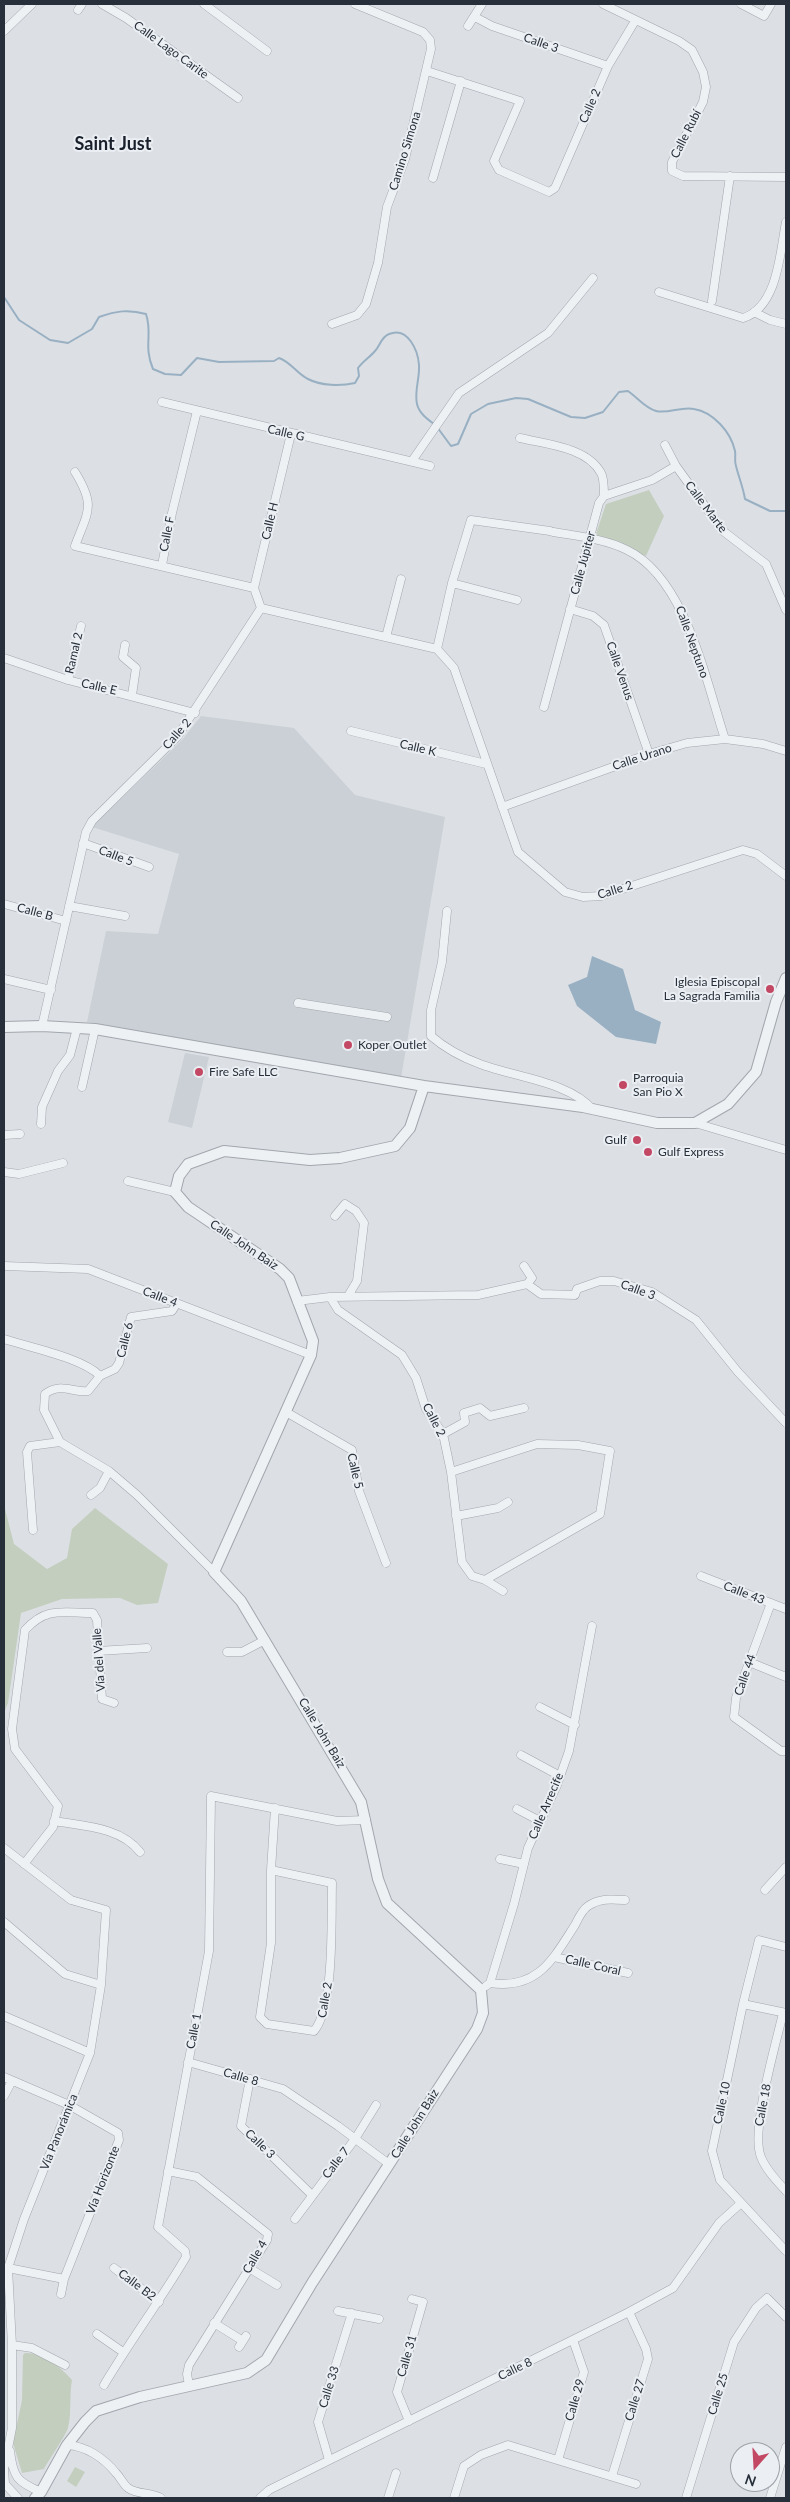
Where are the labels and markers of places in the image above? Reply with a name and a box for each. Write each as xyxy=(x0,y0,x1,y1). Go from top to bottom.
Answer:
place label: Iglesia Episcopal La Sagrada Familia xyxy=(664,975,760,1003)
marker: Iglesia Episcopal La Sagrada Familia xyxy=(764,983,776,995)
place label: Koper Outlet xyxy=(358,1038,427,1052)
marker: Koper Outlet xyxy=(342,1039,354,1051)
place label: Fire Safe LLC xyxy=(209,1065,278,1079)
marker: Fire Safe LLC xyxy=(193,1066,205,1078)
place label: Parroquia San Pio X xyxy=(633,1071,684,1099)
marker: Parroquia San Pio X xyxy=(617,1079,629,1091)
place label: Gulf xyxy=(605,1133,627,1147)
marker: Gulf xyxy=(631,1134,643,1146)
place label: Gulf Express xyxy=(658,1145,724,1159)
marker: Gulf Express xyxy=(642,1146,654,1158)

